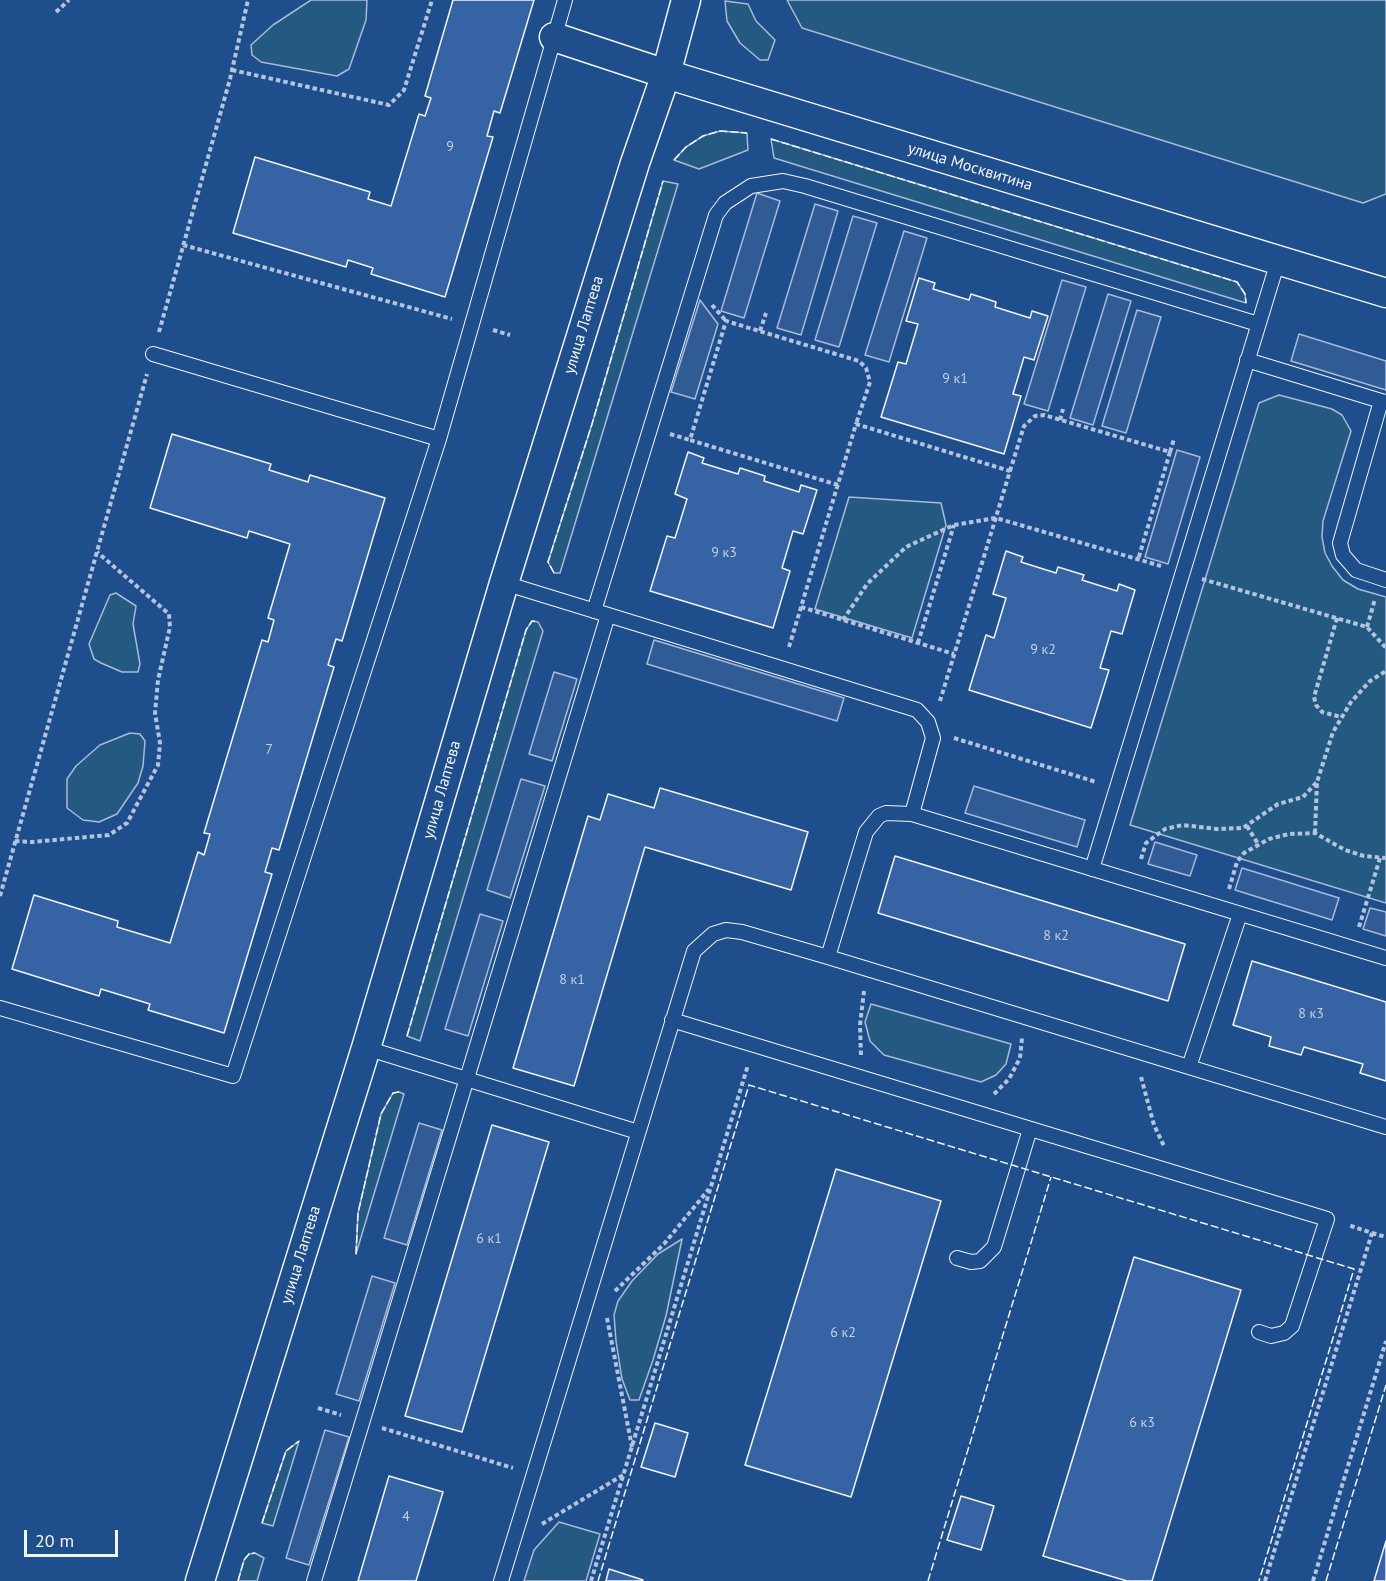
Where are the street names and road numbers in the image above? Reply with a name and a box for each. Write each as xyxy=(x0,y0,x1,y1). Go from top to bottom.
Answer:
street label: улица Москвитина xyxy=(905,139,1035,195)
street label: улица Лаптева xyxy=(560,274,608,376)
street label: улица Лаптева xyxy=(419,739,465,841)
street label: улица Лаптева xyxy=(277,1204,325,1306)

